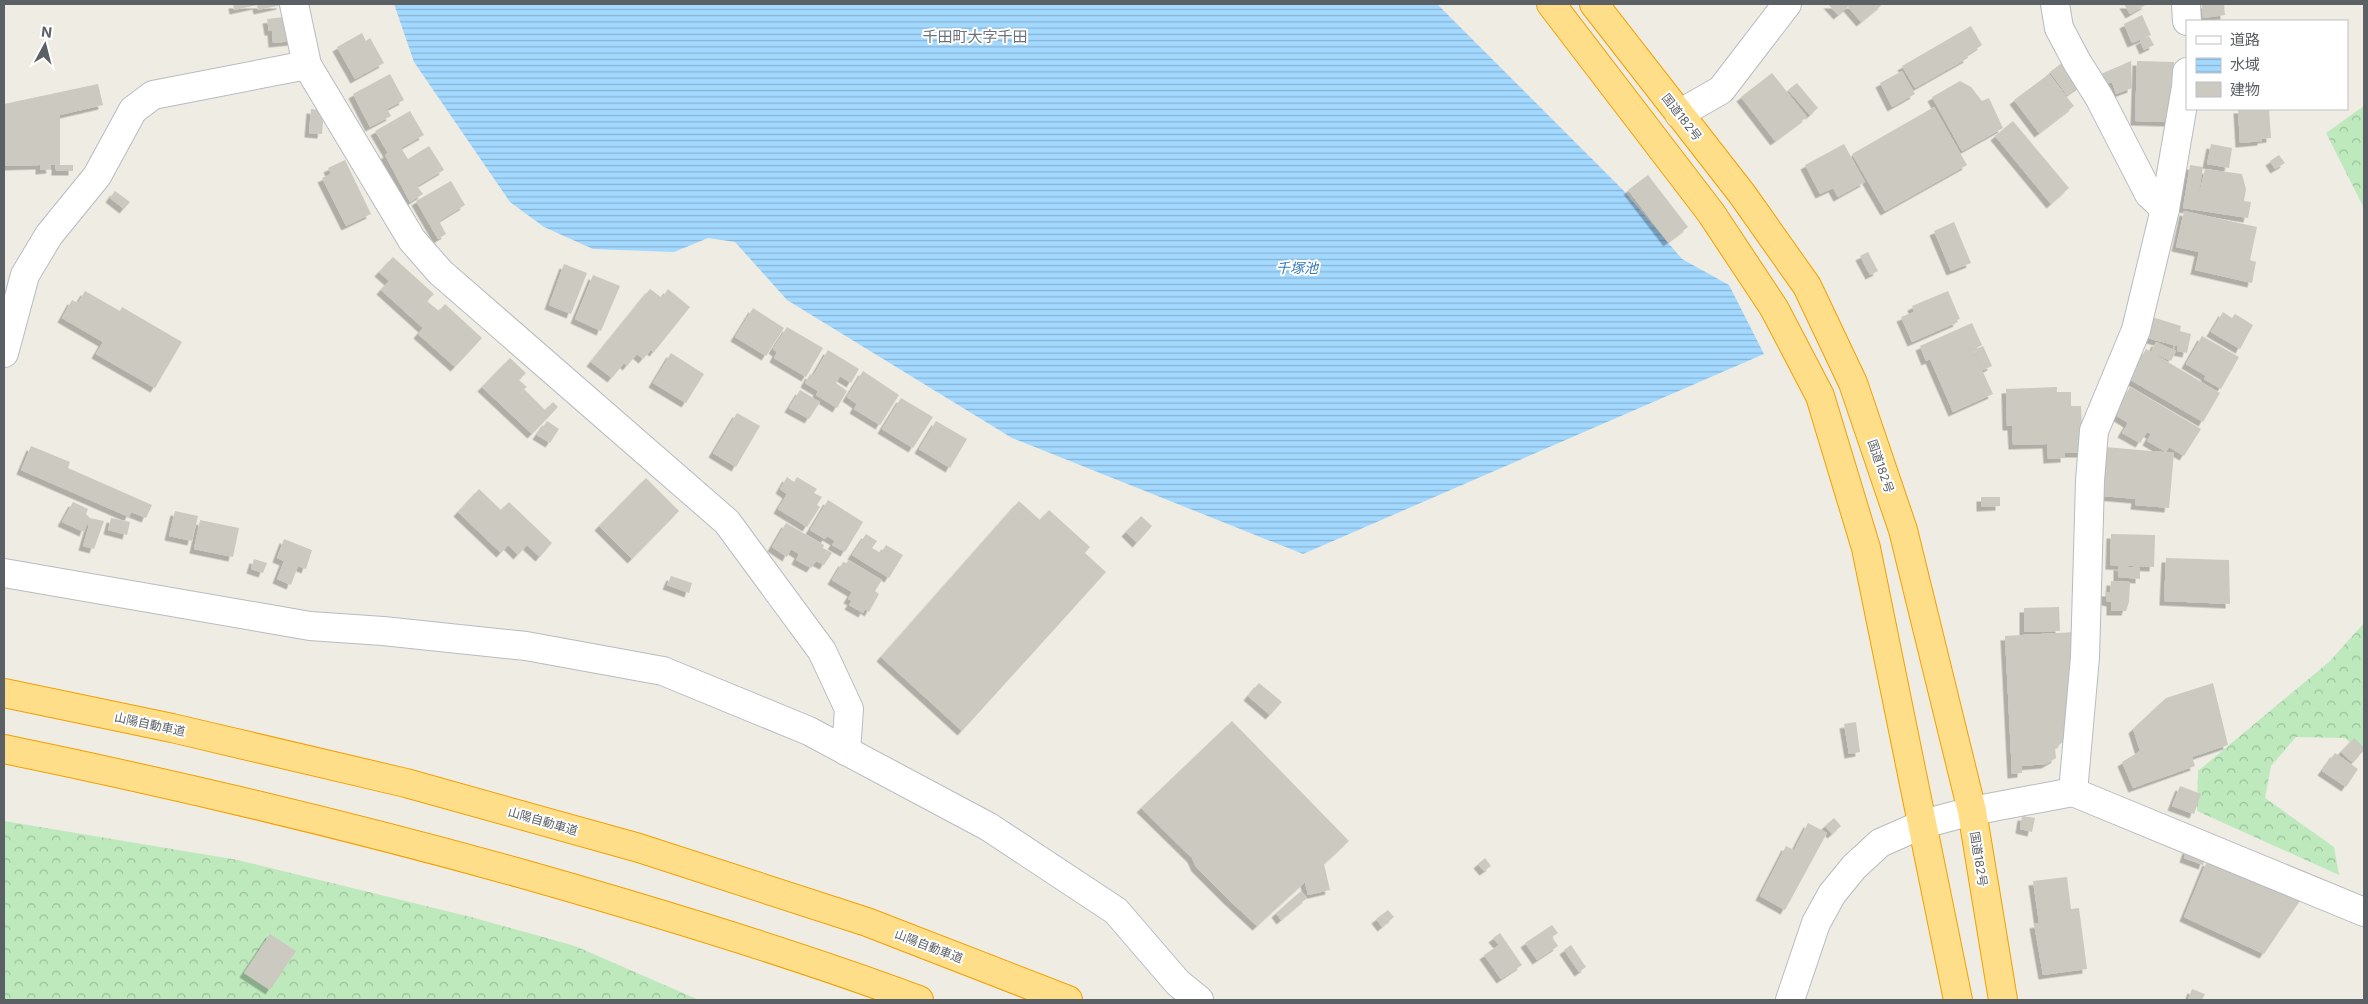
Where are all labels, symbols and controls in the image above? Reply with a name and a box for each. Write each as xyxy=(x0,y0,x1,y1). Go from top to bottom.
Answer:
north arrow xyxy=(20,20,70,70)
legend xyxy=(2186,20,2348,110)
text: N xyxy=(40,23,53,41)
district label: 千田町大字千田 xyxy=(922,27,1028,46)
text: 道路 xyxy=(2230,30,2260,49)
text: 水域 xyxy=(2230,55,2260,74)
text: 建物 xyxy=(2230,80,2260,99)
street label: 国道182号 xyxy=(1659,90,1705,144)
water label: 千塚池 xyxy=(1276,259,1320,276)
street label: 国道182号 xyxy=(1865,437,1897,495)
street label: 山陽自動車道 xyxy=(113,709,187,739)
street label: 山陽自動車道 xyxy=(506,804,580,838)
street label: 国道182号 xyxy=(1967,830,1991,888)
street label: 山陽自動車道 xyxy=(893,926,965,966)

